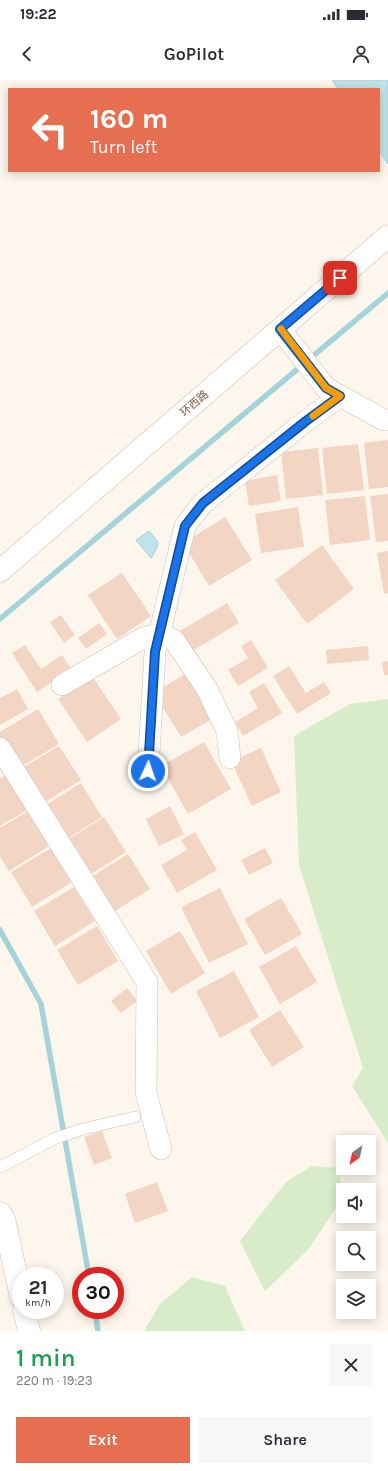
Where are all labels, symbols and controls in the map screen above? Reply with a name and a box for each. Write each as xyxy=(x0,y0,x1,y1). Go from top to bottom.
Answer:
text: 19:22 xyxy=(20,5,57,23)
icon: back xyxy=(16,43,38,65)
text: GoPilot xyxy=(164,43,224,65)
icon: person xyxy=(350,43,372,65)
text: 160 m xyxy=(90,102,168,135)
icon: left xyxy=(24,104,76,156)
text: Turn left xyxy=(90,136,158,158)
pin xyxy=(323,261,357,295)
icon: arrive xyxy=(329,267,351,289)
street label: 环西路 xyxy=(178,388,211,419)
position arrow xyxy=(127,750,169,792)
north arrow xyxy=(336,1135,376,1175)
map controls xyxy=(336,1135,376,1319)
button: sound xyxy=(336,1183,376,1223)
button: search xyxy=(336,1231,376,1271)
speed limit sign: 30 xyxy=(72,1267,124,1319)
text: 21 xyxy=(28,1276,48,1299)
button: layers xyxy=(336,1279,376,1319)
text: km/h xyxy=(25,1297,51,1309)
text: 1 min xyxy=(16,1344,76,1372)
button: close xyxy=(330,1344,372,1386)
text: 220 m · 19:23 xyxy=(16,1373,93,1388)
button: Exit xyxy=(16,1417,190,1463)
button: Share xyxy=(198,1417,372,1463)

